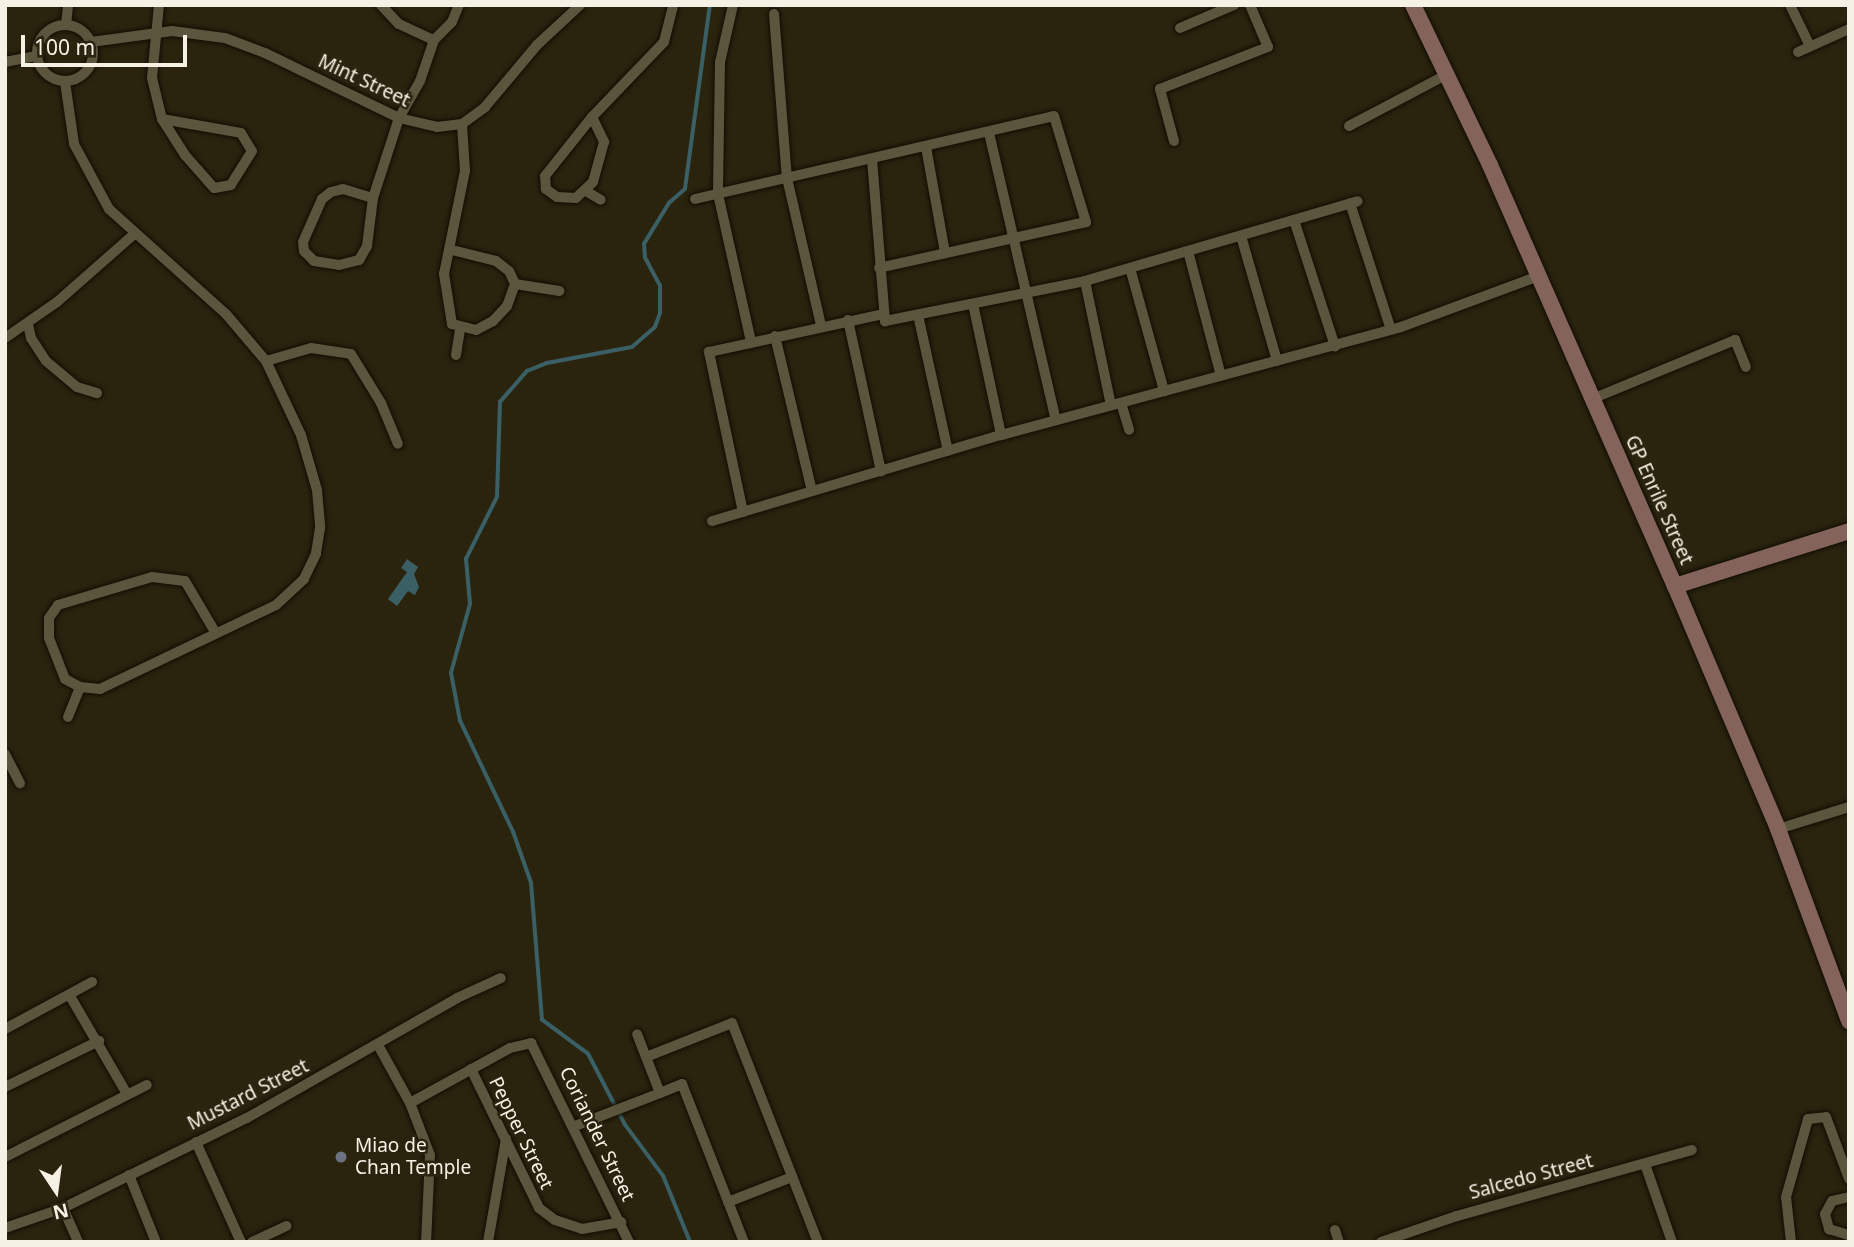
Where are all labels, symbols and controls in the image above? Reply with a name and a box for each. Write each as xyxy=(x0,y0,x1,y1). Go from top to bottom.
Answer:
scale bar xyxy=(24,21,191,65)
text: 100 m xyxy=(34,33,95,61)
street label: Mint Street xyxy=(314,50,414,112)
street label: GP Enrile Street xyxy=(1620,432,1698,568)
street label: Mustard Street xyxy=(184,1055,312,1135)
street label: Coriander Street xyxy=(555,1063,639,1205)
street label: Pepper Street xyxy=(484,1073,558,1193)
place label: Miao de Chan Temple xyxy=(355,1135,471,1179)
marker: Miao de Chan Temple xyxy=(333,1149,349,1165)
street label: Salcedo Street xyxy=(1467,1150,1595,1204)
north arrow xyxy=(21,1156,91,1226)
text: N xyxy=(50,1197,71,1226)

